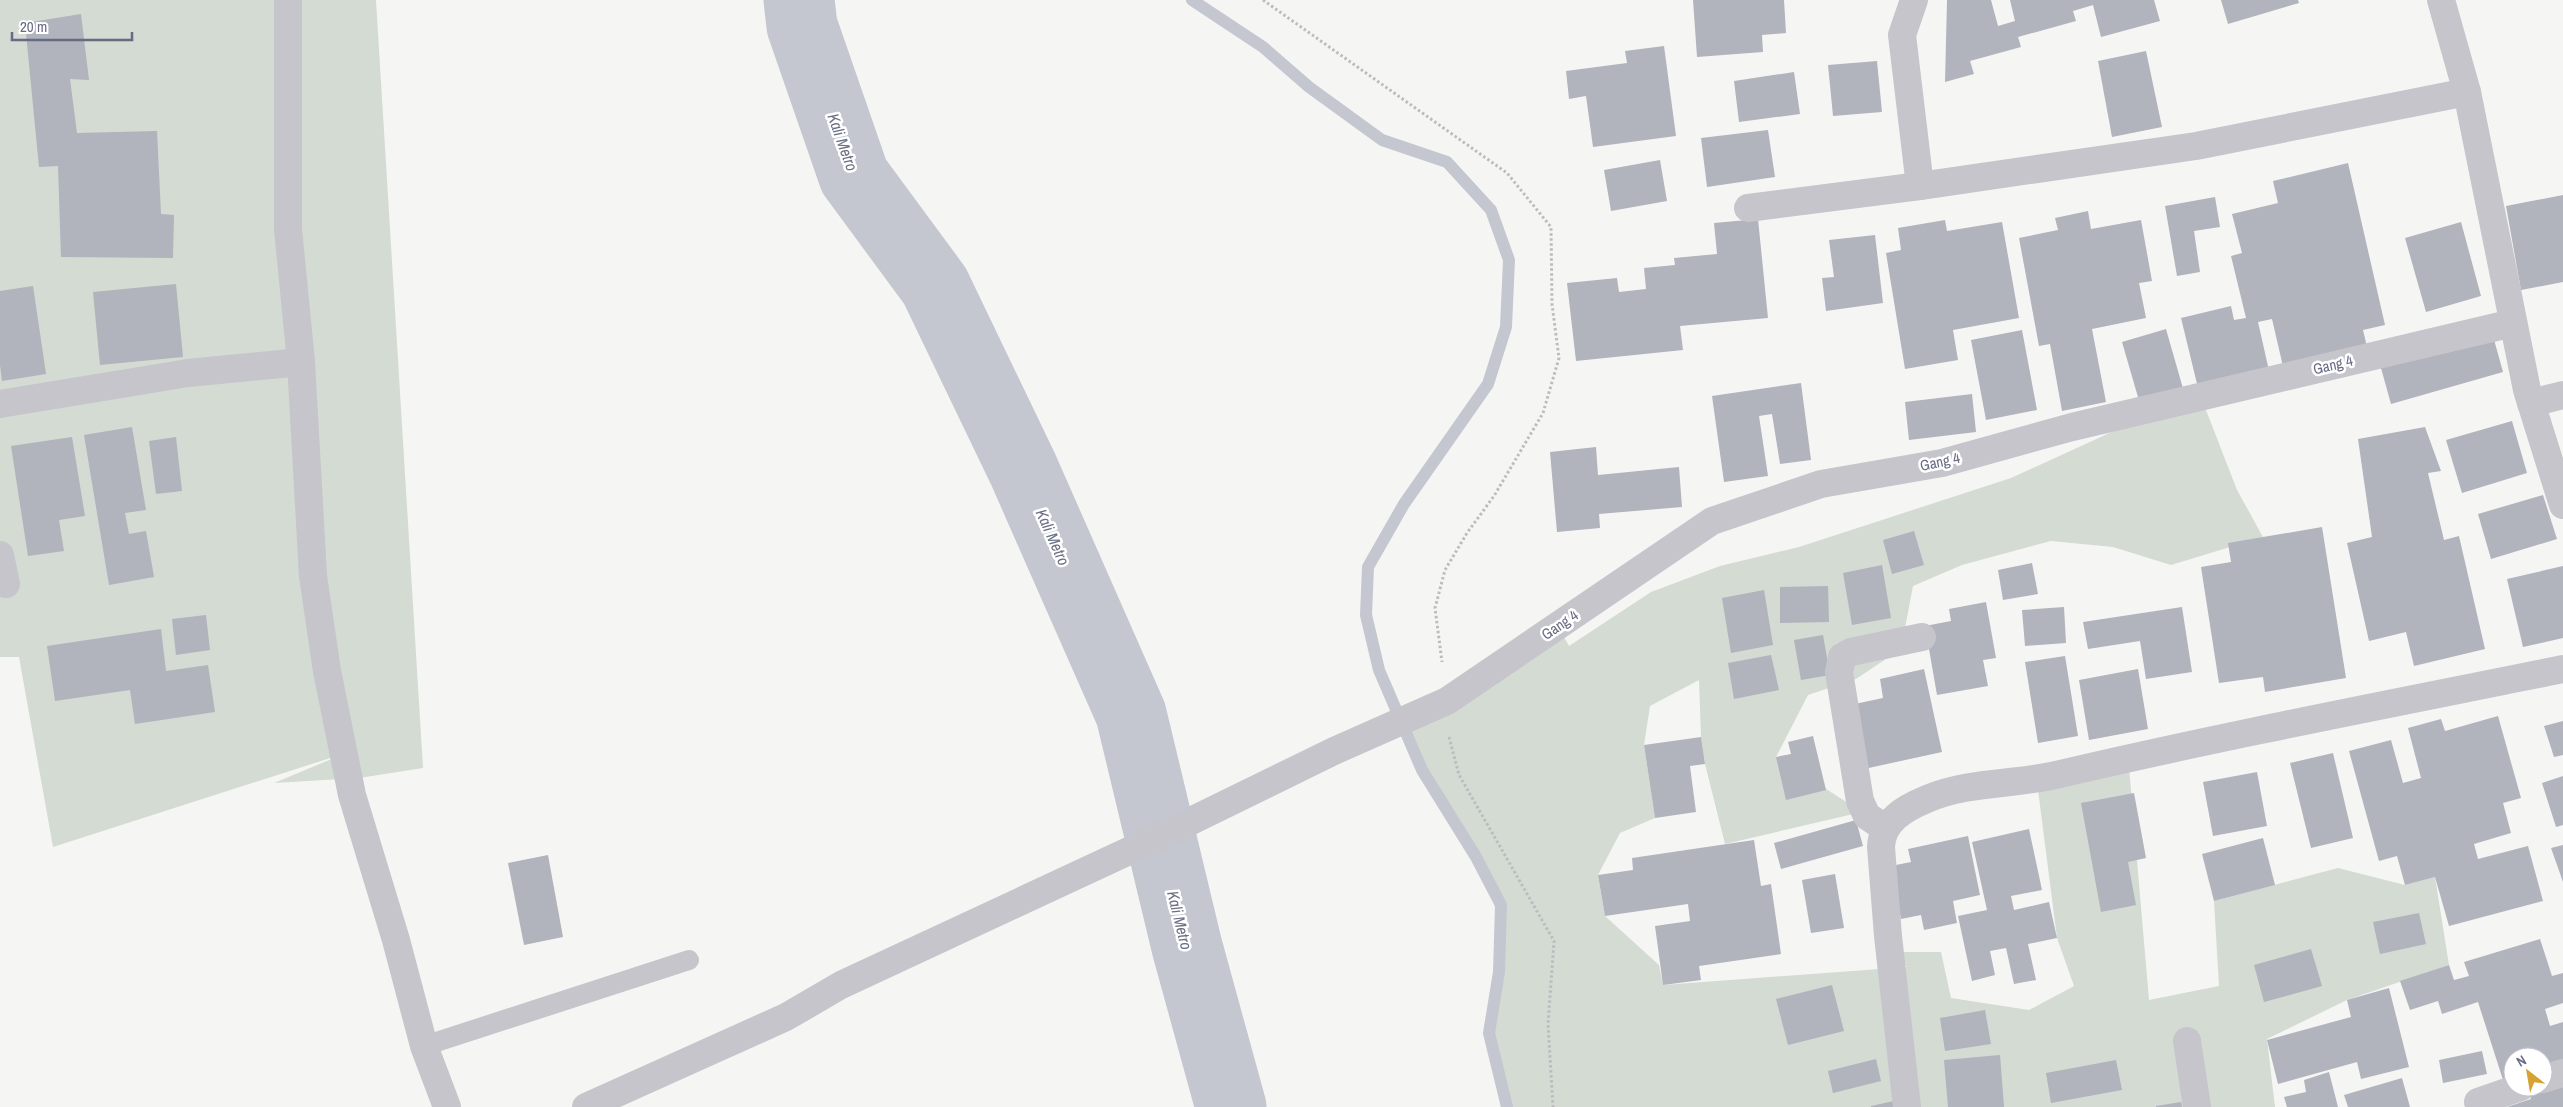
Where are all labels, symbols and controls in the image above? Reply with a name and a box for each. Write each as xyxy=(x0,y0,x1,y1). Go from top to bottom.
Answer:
scale bar xyxy=(12,10,132,42)
text: 20 m xyxy=(20,16,47,37)
water label: Kali Metro xyxy=(822,110,864,174)
street label: Gang 4 xyxy=(2311,350,2355,379)
street label: Gang 4 xyxy=(1918,447,1962,476)
water label: Kali Metro xyxy=(1031,505,1075,569)
street label: Gang 4 xyxy=(1537,605,1582,645)
water label: Kali Metro xyxy=(1162,888,1198,952)
north arrow xyxy=(2503,1047,2553,1097)
text: N xyxy=(2513,1051,2529,1071)

